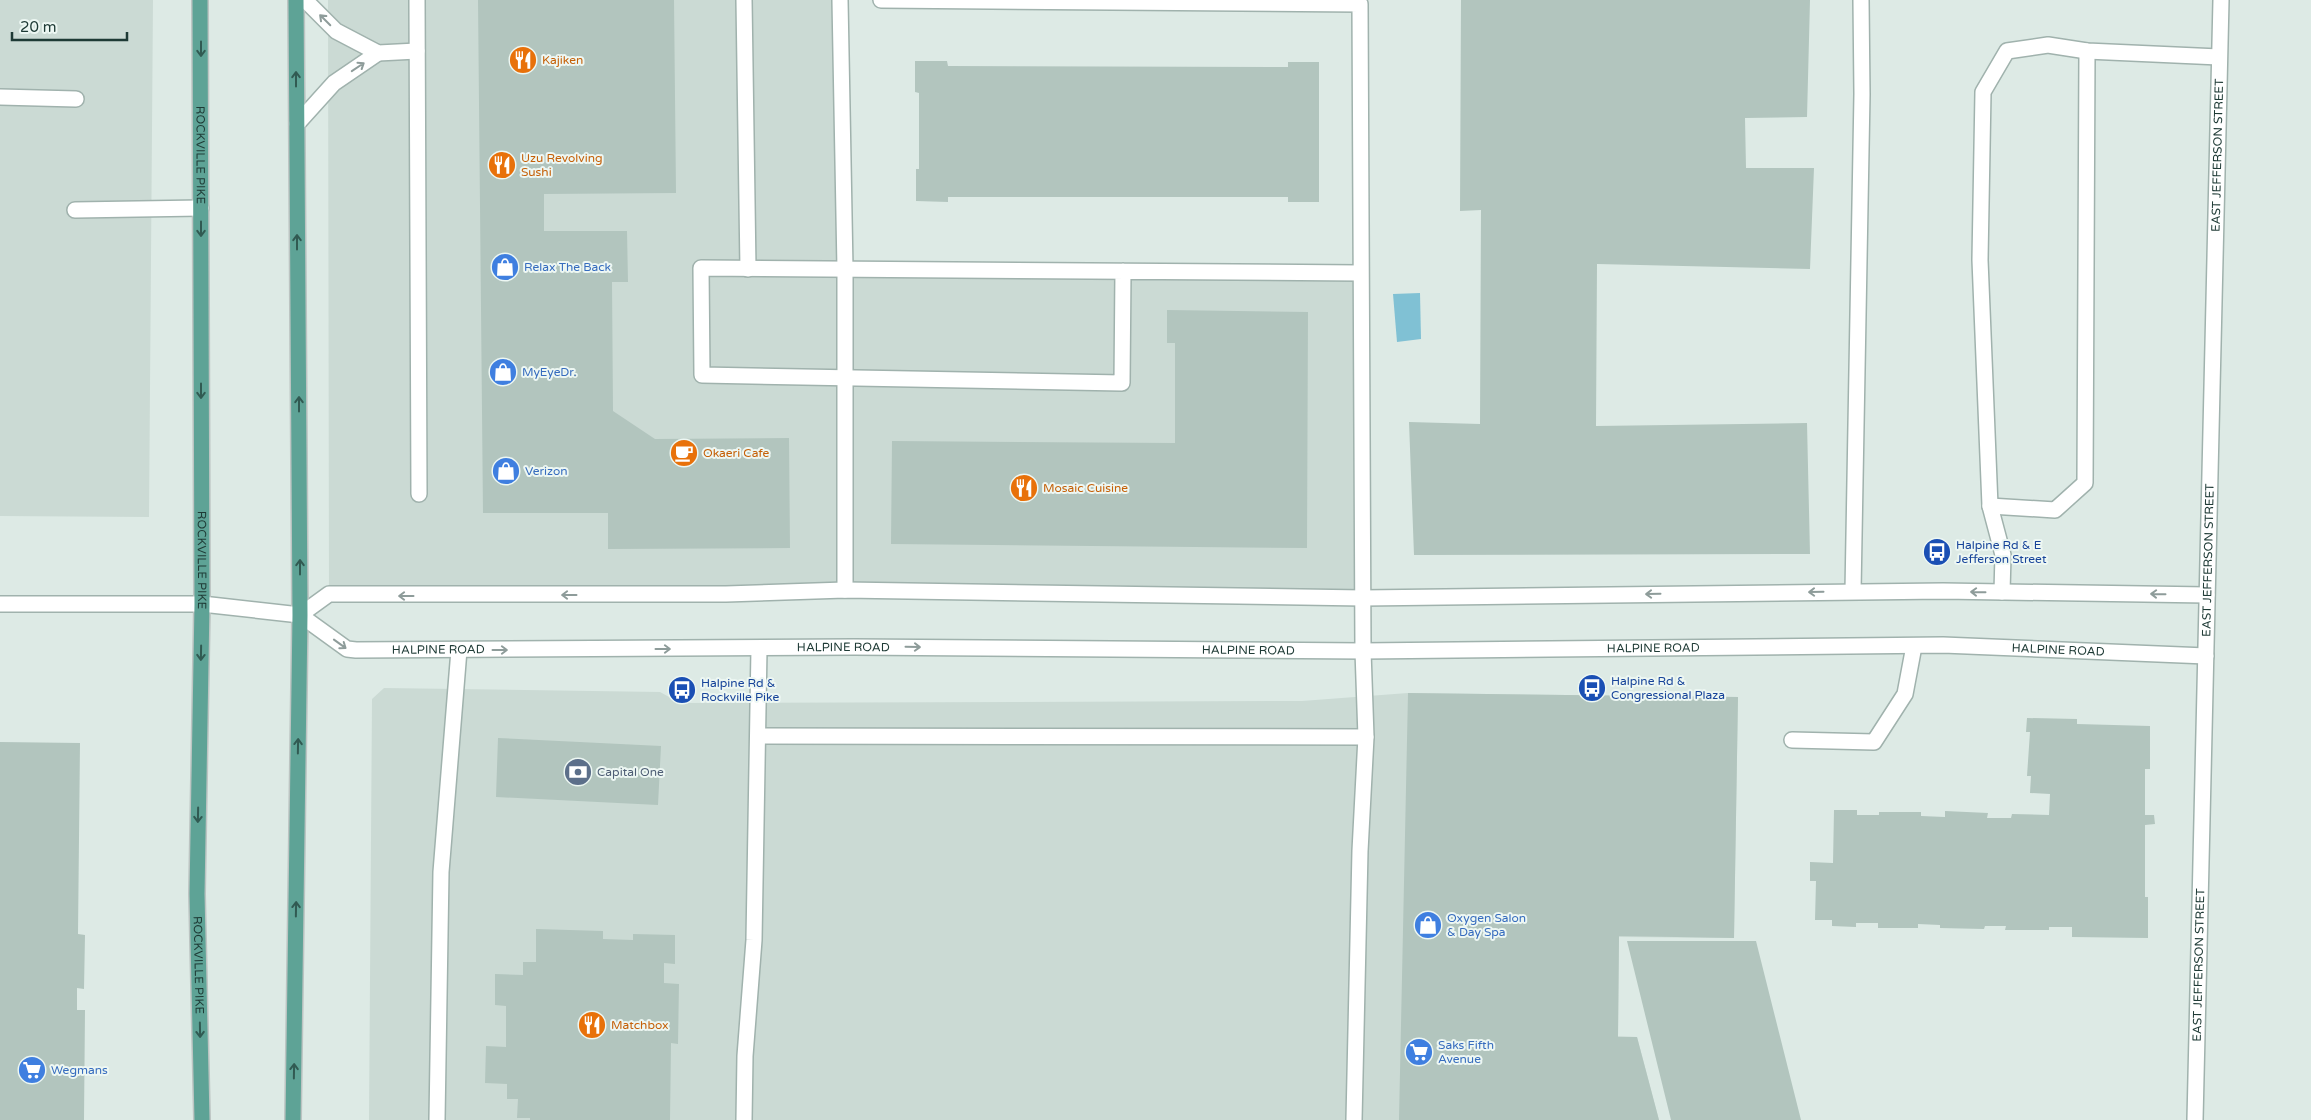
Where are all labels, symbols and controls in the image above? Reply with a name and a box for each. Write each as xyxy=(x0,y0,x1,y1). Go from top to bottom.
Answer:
scale bar xyxy=(12,10,128,42)
one-way arrow xyxy=(319,14,331,26)
text: 20 m xyxy=(20,18,57,36)
one-way arrow xyxy=(196,40,206,56)
restaurant icon: Kajiken xyxy=(508,45,538,75)
place label: Kajiken xyxy=(542,53,583,67)
one-way arrow xyxy=(350,62,364,72)
one-way arrow xyxy=(291,71,301,88)
street label: EAST JEFFERSON STREET xyxy=(2209,78,2226,232)
street label: ROCKVILLE PIKE xyxy=(193,106,208,204)
restaurant icon: Uzu Revolving Sushi xyxy=(487,150,517,180)
place label: Uzu Revolving Sushi xyxy=(521,151,603,179)
one-way arrow xyxy=(196,220,206,236)
one-way arrow xyxy=(292,234,302,250)
shop icon: Relax The Back xyxy=(490,252,520,282)
place label: Relax The Back xyxy=(524,260,612,274)
shop icon: MyEyeDr. xyxy=(488,357,518,387)
place label: MyEyeDr. xyxy=(522,365,577,379)
one-way arrow xyxy=(196,382,206,399)
one-way arrow xyxy=(294,396,304,412)
cafe icon: Okaeri Cafe xyxy=(669,438,699,468)
place label: Okaeri Cafe xyxy=(703,446,769,460)
shop icon: Verizon xyxy=(491,456,521,486)
place label: Verizon xyxy=(525,464,568,478)
restaurant icon: Mosaic Cuisine xyxy=(1009,473,1039,503)
place label: Mosaic Cuisine xyxy=(1043,481,1128,495)
street label: EAST JEFFERSON STREET xyxy=(2199,483,2217,637)
street label: ROCKVILLE PIKE xyxy=(195,511,209,610)
bus stop icon: Halpine Rd & E Jefferson Street xyxy=(1922,537,1952,567)
place label: Halpine Rd & E Jefferson Street xyxy=(1956,538,2047,566)
one-way arrow xyxy=(295,559,305,575)
one-way arrow xyxy=(1808,587,1824,597)
one-way arrow xyxy=(1971,587,1987,596)
one-way arrow xyxy=(1646,589,1662,599)
one-way arrow xyxy=(2151,589,2167,599)
one-way arrow xyxy=(561,590,577,600)
one-way arrow xyxy=(398,591,414,601)
one-way arrow xyxy=(333,639,347,649)
street label: HALPINE ROAD xyxy=(797,640,890,654)
street label: HALPINE ROAD xyxy=(1607,641,1700,655)
street label: HALPINE ROAD xyxy=(2011,641,2105,659)
street label: HALPINE ROAD xyxy=(392,642,485,657)
one-way arrow xyxy=(904,642,921,652)
street label: HALPINE ROAD xyxy=(1202,643,1295,657)
one-way arrow xyxy=(196,644,206,660)
one-way arrow xyxy=(654,644,671,654)
one-way arrow xyxy=(492,645,508,655)
bus stop icon: Halpine Rd & Congressional Plaza xyxy=(1577,673,1607,703)
place label: Halpine Rd & Congressional Plaza xyxy=(1611,674,1725,702)
bus stop icon: Halpine Rd & Rockville Pike xyxy=(667,675,697,705)
place label: Halpine Rd & Rockville Pike xyxy=(701,676,779,704)
one-way arrow xyxy=(293,739,303,755)
bank icon: Capital One xyxy=(563,757,593,787)
place label: Capital One xyxy=(597,765,664,779)
one-way arrow xyxy=(193,806,203,823)
street label: EAST JEFFERSON STREET xyxy=(2190,888,2207,1042)
one-way arrow xyxy=(291,901,301,918)
shop icon: Oxygen Salon & Day Spa xyxy=(1413,910,1443,940)
place label: Oxygen Salon & Day Spa xyxy=(1447,911,1526,939)
street label: ROCKVILLE PIKE xyxy=(190,916,207,1015)
restaurant icon: Matchbox xyxy=(577,1010,607,1040)
place label: Matchbox xyxy=(611,1018,669,1032)
one-way arrow xyxy=(195,1022,205,1038)
supermarket icon: Saks Fifth Avenue xyxy=(1404,1037,1434,1067)
place label: Saks Fifth Avenue xyxy=(1438,1038,1494,1066)
supermarket icon: Wegmans xyxy=(17,1055,47,1085)
place label: Wegmans xyxy=(51,1063,108,1077)
one-way arrow xyxy=(289,1064,299,1080)

